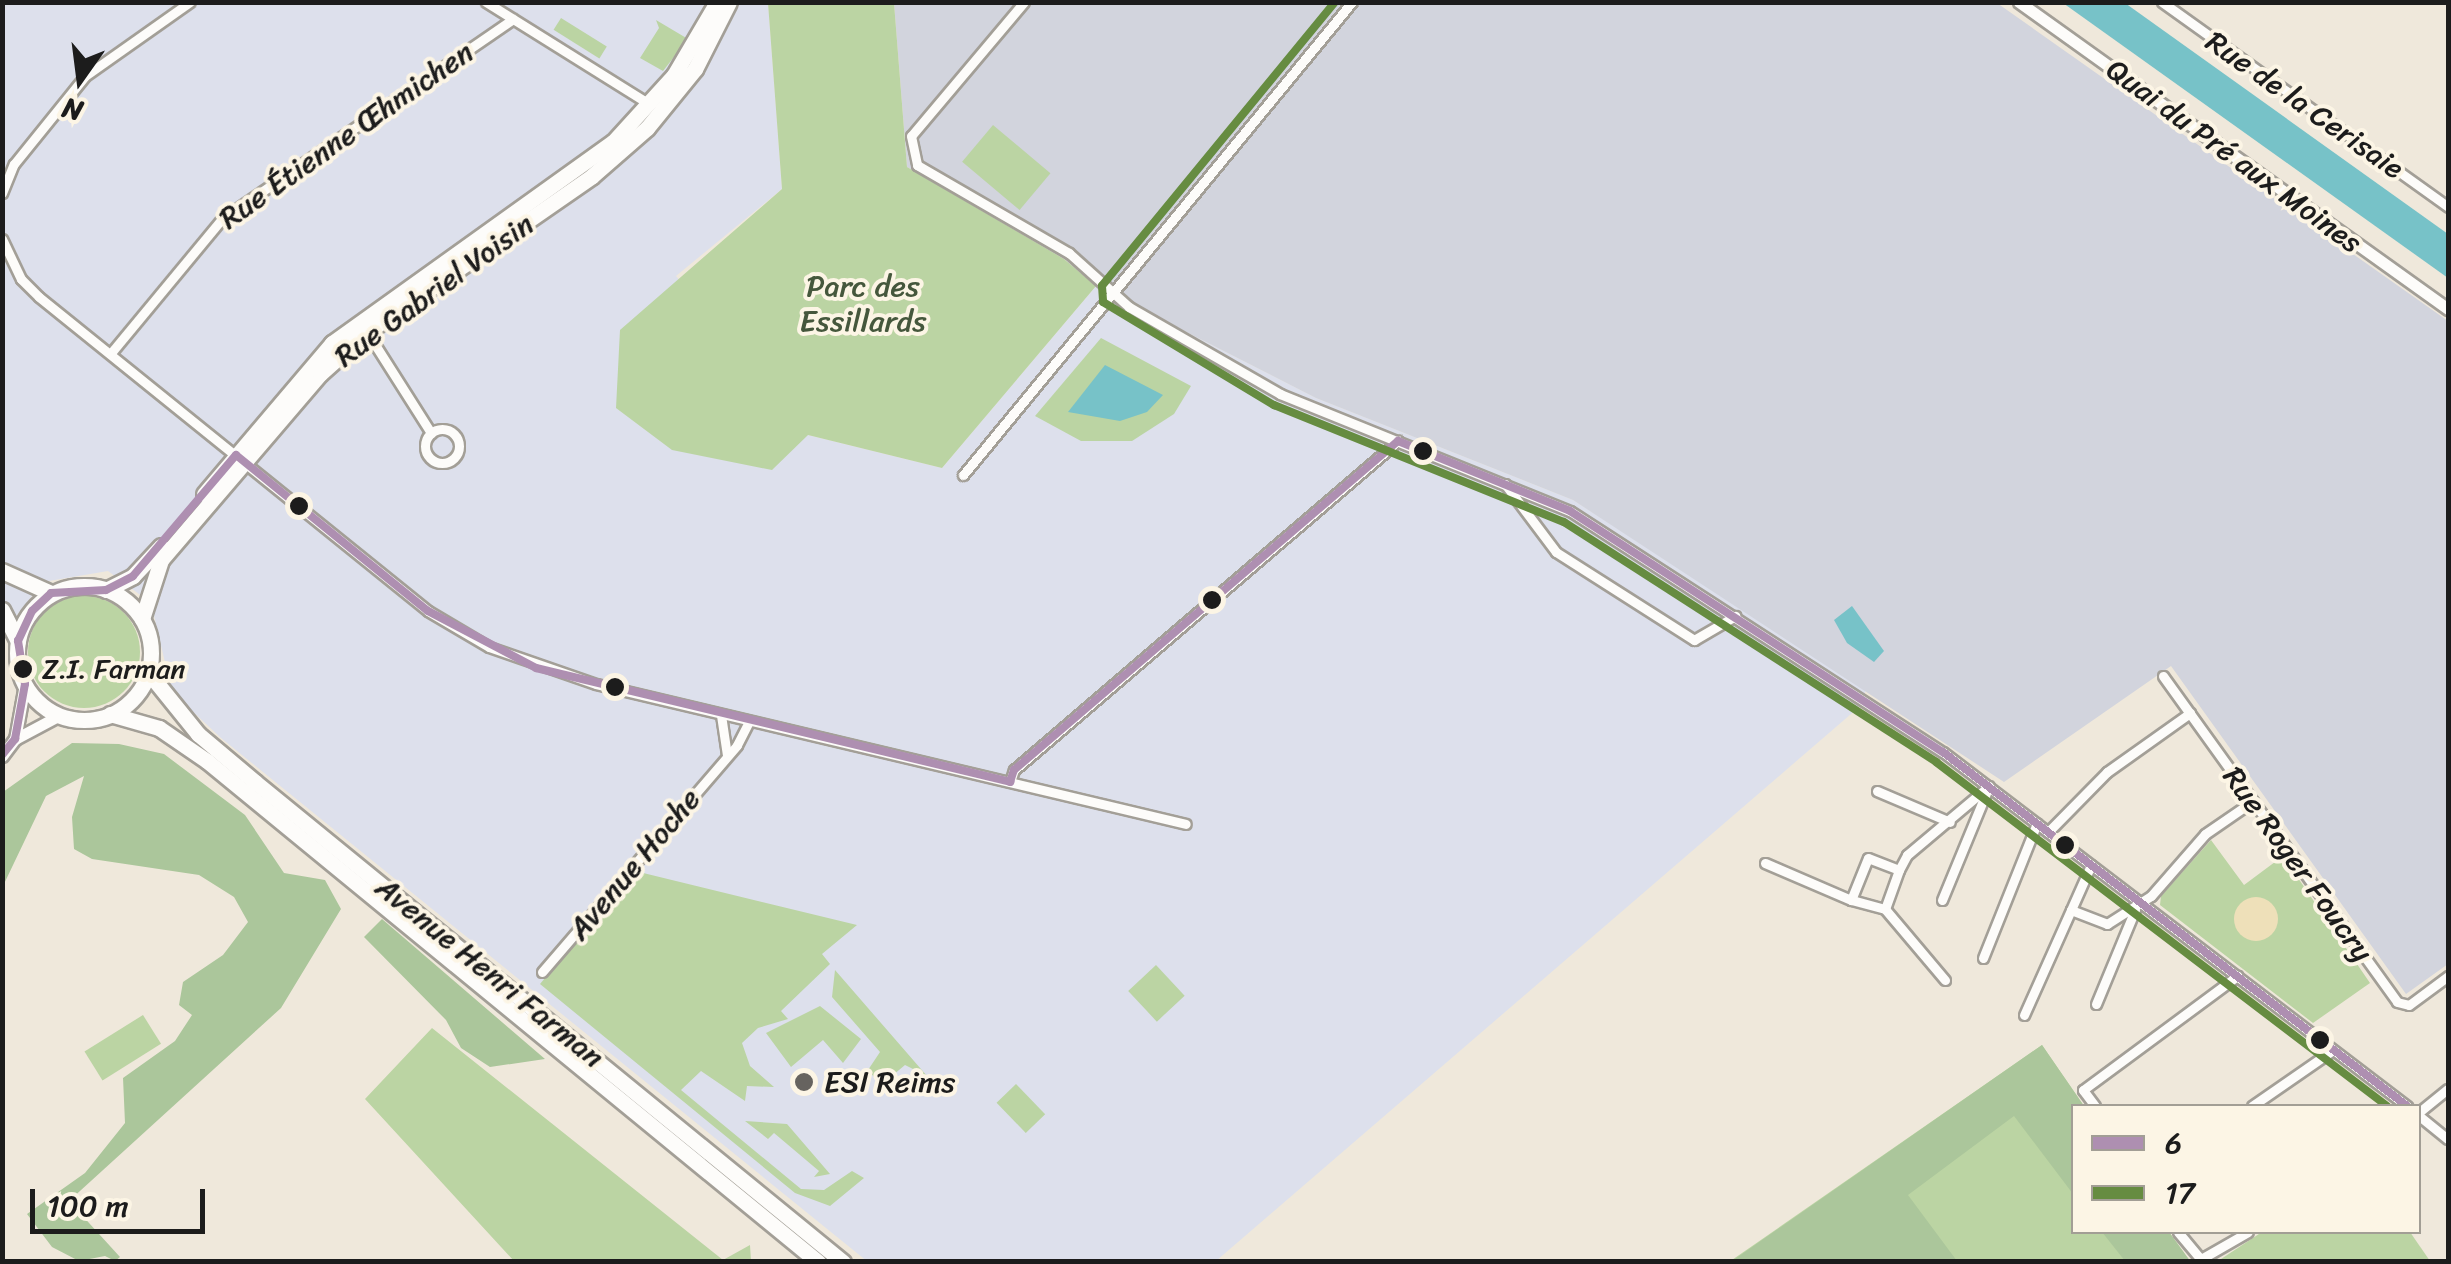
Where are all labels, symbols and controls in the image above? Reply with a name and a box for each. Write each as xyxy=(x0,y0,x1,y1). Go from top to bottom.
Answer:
street label: Rue de la Cerisaie xyxy=(2198,23,2412,187)
north arrow xyxy=(30,30,130,130)
street label: Rue Étienne Œhmichen xyxy=(213,34,479,236)
street label: Quai du Pré aux Moines xyxy=(2099,51,2369,261)
text: N xyxy=(57,83,88,136)
street label: Rue Gabriel Voisin xyxy=(328,206,540,374)
park label: Parc des Essillards xyxy=(800,268,926,338)
unlabelled marker xyxy=(1413,441,1433,461)
unlabelled marker xyxy=(289,496,309,516)
unlabelled marker xyxy=(1202,590,1222,610)
place label: Z.I. Farman xyxy=(42,652,185,686)
marker: Z.I. Farman xyxy=(13,659,33,679)
unlabelled marker xyxy=(605,677,625,697)
street label: Rue Roger Foucry xyxy=(2215,760,2381,968)
street label: Avenue Hoche xyxy=(560,781,708,947)
unlabelled marker xyxy=(2055,835,2075,855)
street label: Avenue Henri Farman xyxy=(369,869,611,1075)
unlabelled marker xyxy=(2310,1030,2330,1050)
place label: ESI Reims xyxy=(824,1064,955,1100)
marker: ESI Reims xyxy=(793,1071,815,1093)
legend xyxy=(2071,1104,2421,1234)
text: 6 xyxy=(2165,1116,2182,1170)
text: 17 xyxy=(2165,1166,2195,1220)
scale bar xyxy=(35,1169,210,1231)
text: 100 m xyxy=(47,1179,129,1233)

